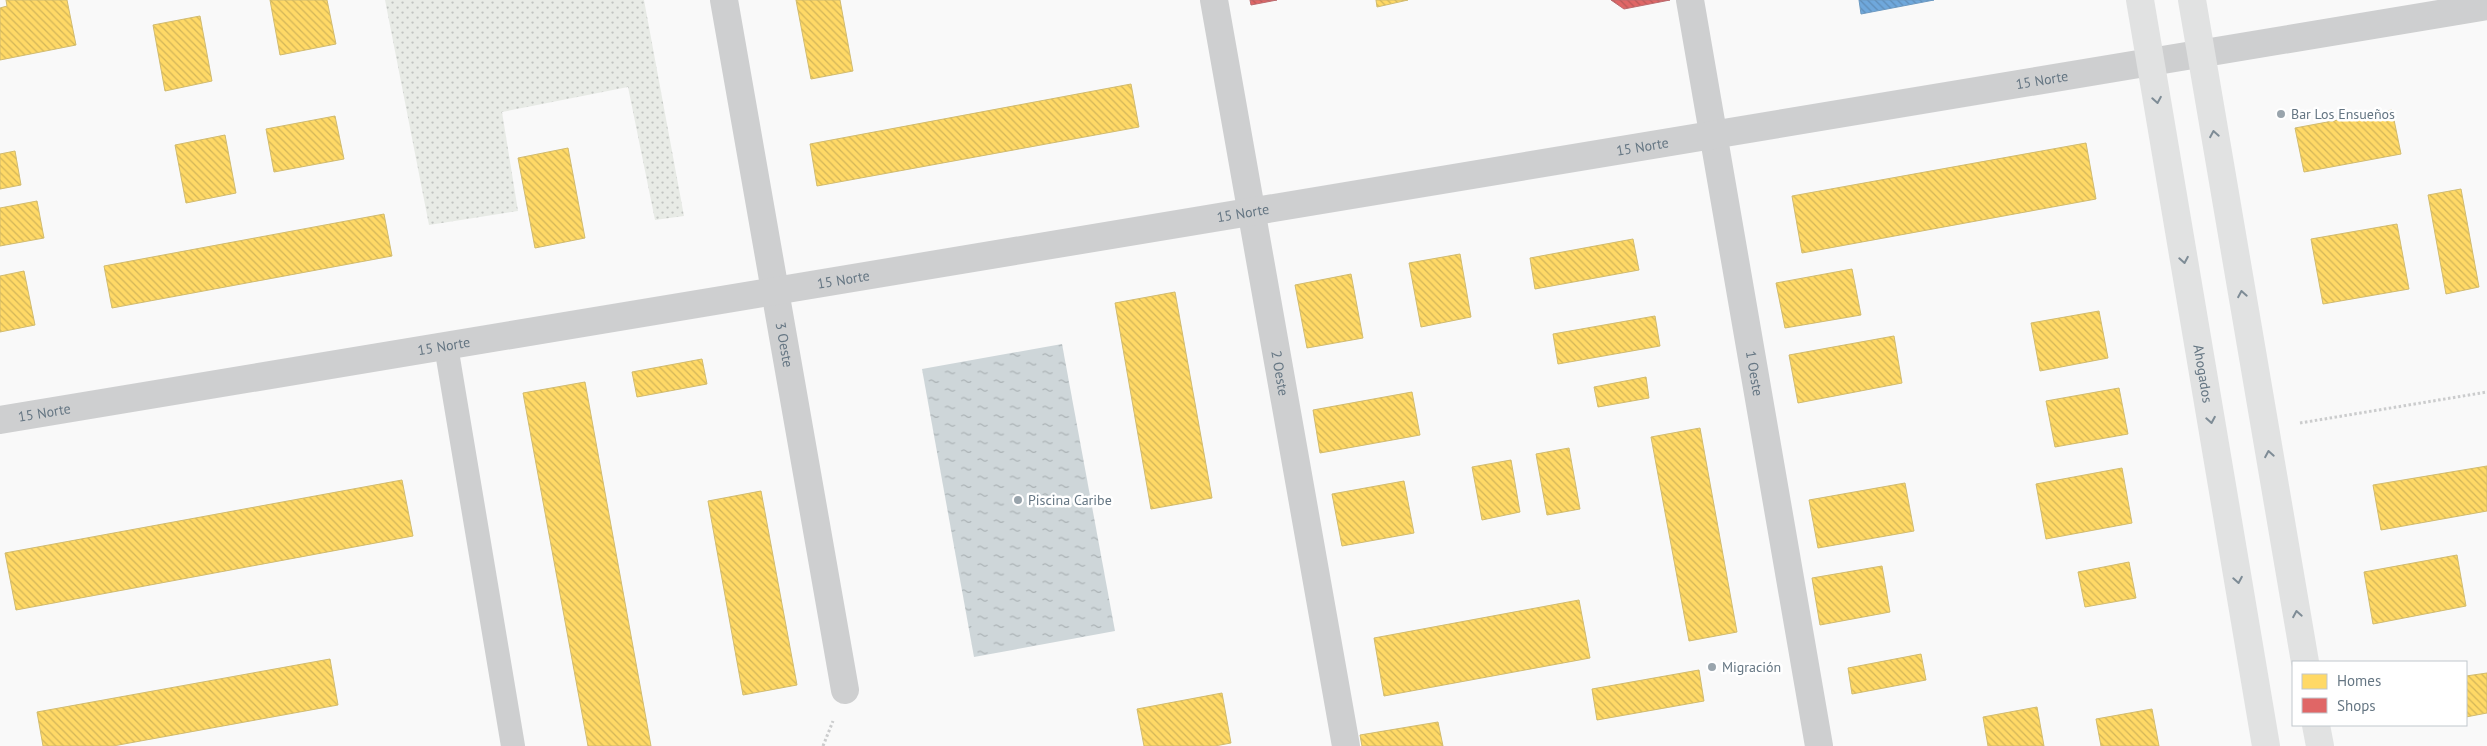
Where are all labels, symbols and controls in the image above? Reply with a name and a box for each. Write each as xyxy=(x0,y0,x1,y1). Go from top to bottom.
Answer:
street label: 15 Norte xyxy=(2014,67,2069,93)
one-way arrow xyxy=(2151,96,2161,104)
place label: Bar Los Ensueños xyxy=(2291,105,2395,123)
marker: Bar Los Ensueños xyxy=(2275,108,2287,120)
one-way arrow xyxy=(2210,129,2220,138)
street label: 15 Norte xyxy=(1615,133,1670,160)
street label: 15 Norte xyxy=(1215,200,1270,226)
one-way arrow xyxy=(2178,256,2188,264)
street label: 15 Norte xyxy=(816,266,871,293)
one-way arrow xyxy=(2237,290,2247,298)
street label: 3 Oeste xyxy=(772,321,797,369)
street label: 15 Norte xyxy=(416,333,471,359)
street label: Ahogados xyxy=(2189,343,2217,404)
street label: 2 Oeste xyxy=(1267,349,1293,397)
street label: 1 Oeste xyxy=(1742,349,1767,398)
street label: 15 Norte xyxy=(17,399,72,426)
one-way arrow xyxy=(2205,417,2216,425)
one-way arrow xyxy=(2265,450,2275,458)
place label: Piscina Caribe xyxy=(1028,491,1112,509)
marker: Piscina Caribe xyxy=(1012,494,1024,506)
one-way arrow xyxy=(2233,576,2243,585)
one-way arrow xyxy=(2292,610,2302,619)
place label: Migración xyxy=(1722,658,1781,676)
marker: Migración xyxy=(1706,661,1718,673)
legend xyxy=(2292,661,2467,726)
text: Homes xyxy=(2337,671,2381,690)
text: Shops xyxy=(2337,696,2376,715)

